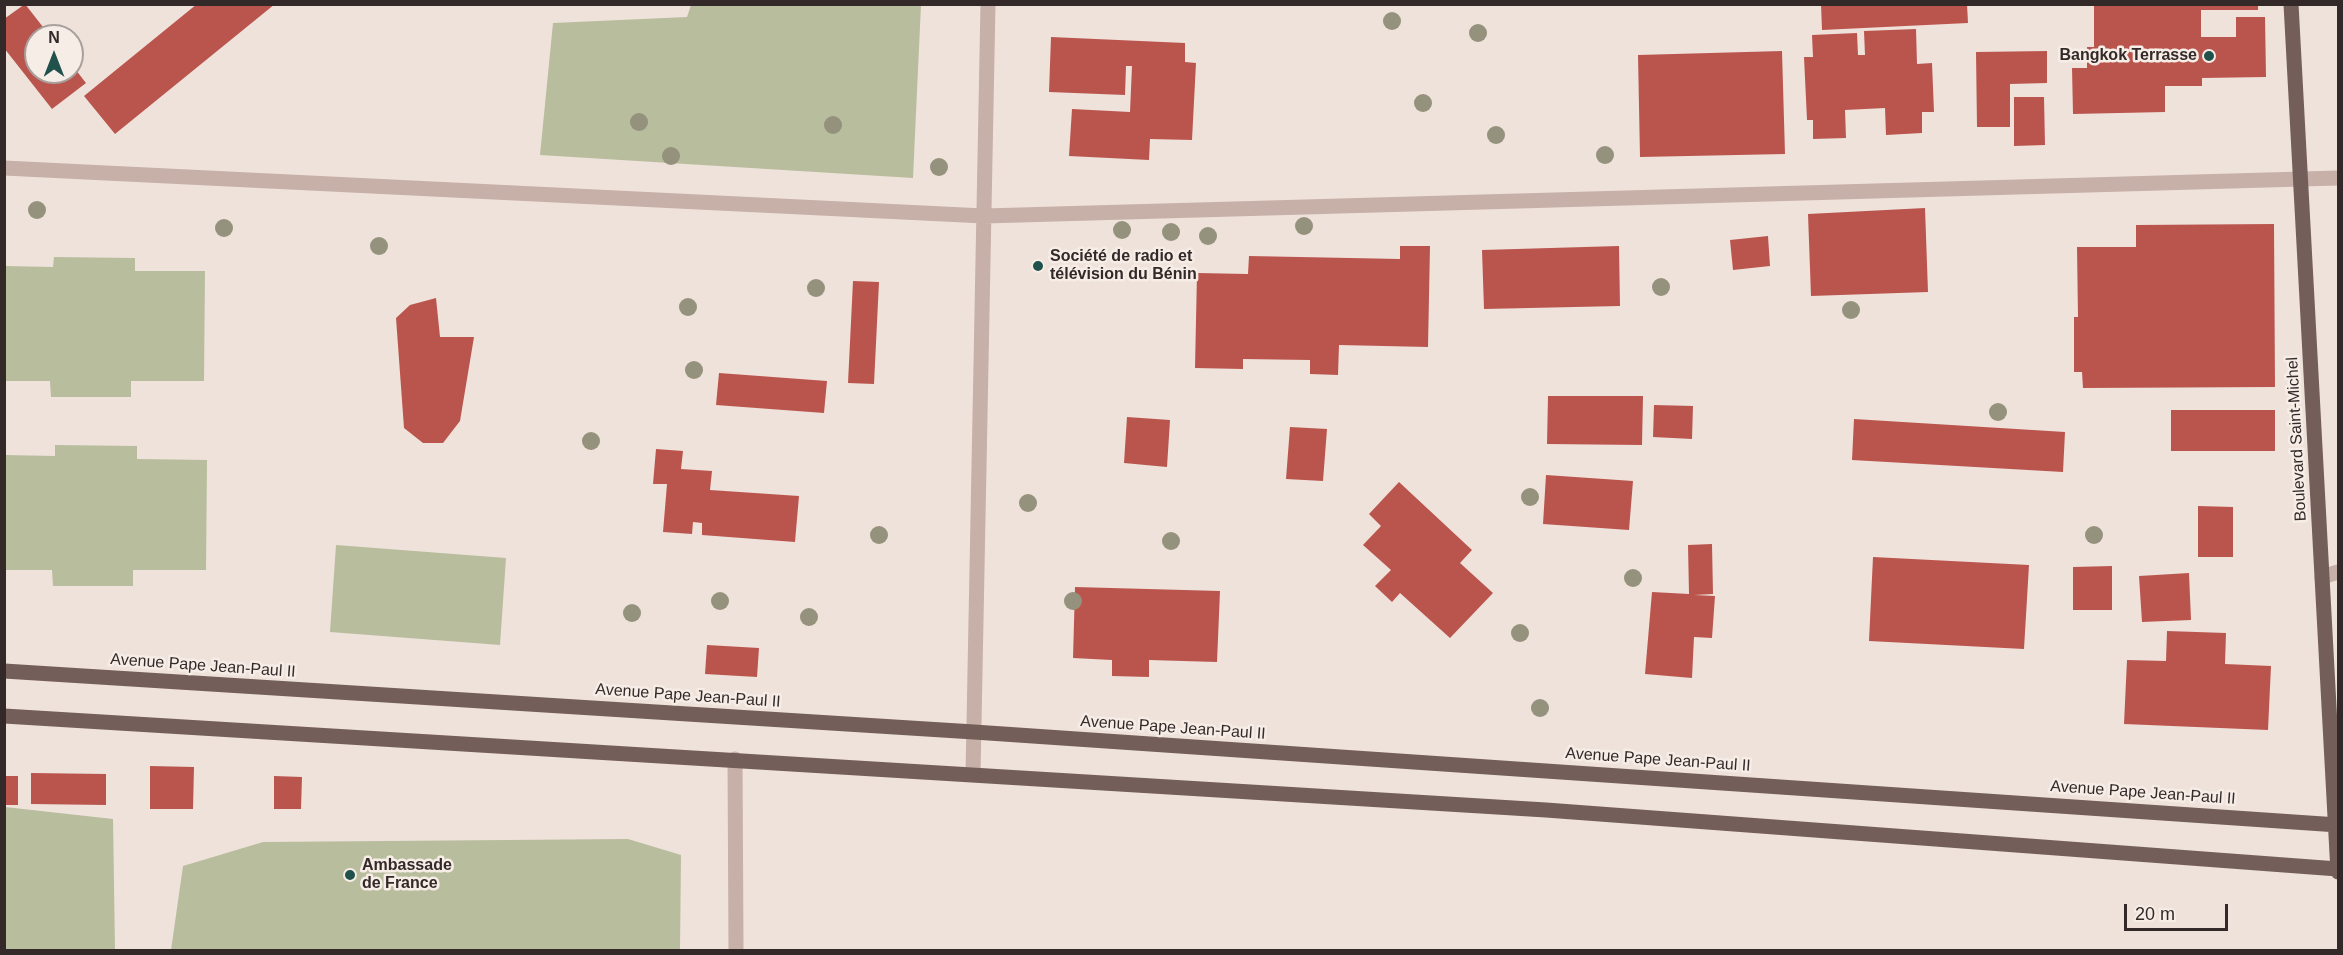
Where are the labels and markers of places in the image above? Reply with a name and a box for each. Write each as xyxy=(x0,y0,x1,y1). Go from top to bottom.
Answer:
place label: Bangkok Terrasse xyxy=(2059,46,2197,66)
marker: Bangkok Terrasse xyxy=(2202,49,2216,63)
place label: Société de radio et télévision du Bénin xyxy=(1050,247,1197,285)
marker: Société de radio et télévision du Bénin xyxy=(1031,259,1045,273)
place label: Ambassade de France xyxy=(362,856,452,894)
marker: Ambassade de France xyxy=(343,868,357,882)

